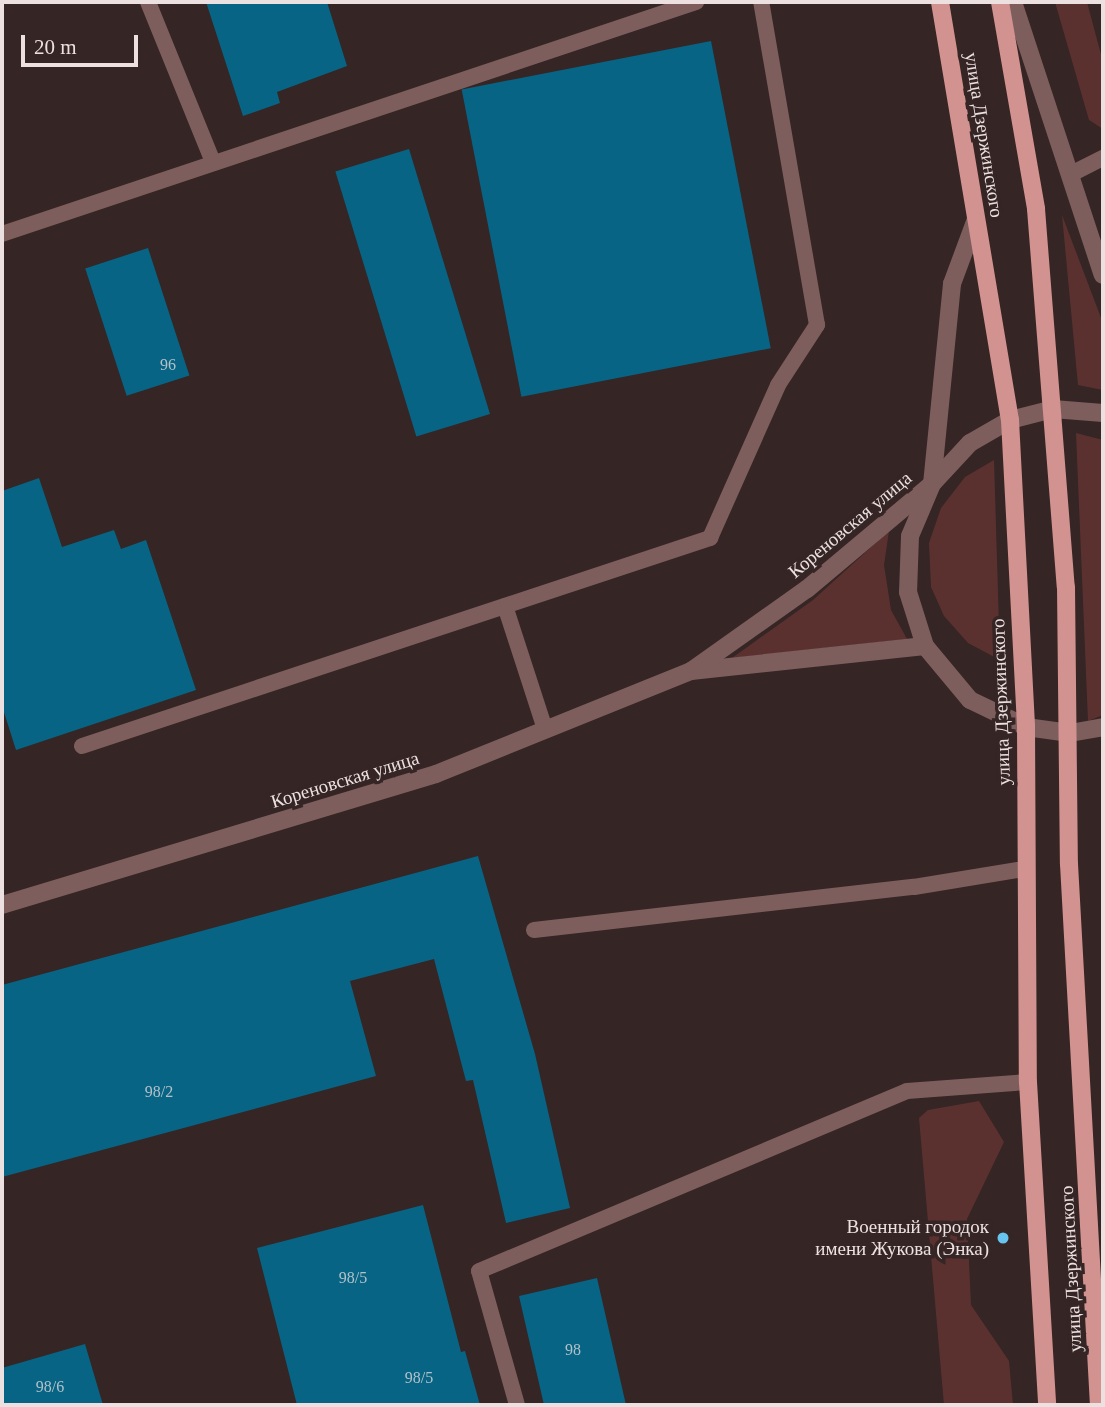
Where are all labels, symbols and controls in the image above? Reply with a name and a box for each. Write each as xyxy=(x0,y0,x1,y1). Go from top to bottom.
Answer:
scale bar xyxy=(24,21,142,65)
text: 20 m xyxy=(34,35,77,59)
street label: улица Дзержинского xyxy=(960,51,1008,219)
house number: 96 xyxy=(160,355,176,375)
street label: Кореновская улица xyxy=(784,467,916,583)
street label: улица Дзержинского xyxy=(987,618,1015,786)
street label: Кореновская улица xyxy=(268,747,422,813)
house number: 98/2 xyxy=(145,1082,173,1102)
street label: улица Дзержинского xyxy=(1055,1185,1087,1353)
place label: Военный городок имени Жукова (Энка) xyxy=(815,1216,989,1260)
marker: Военный городок имени Жукова (Энка) xyxy=(995,1230,1011,1246)
house number: 98/5 xyxy=(339,1268,367,1288)
house number: 98 xyxy=(565,1340,581,1360)
house number: 98/5 xyxy=(405,1368,433,1388)
house number: 98/6 xyxy=(36,1377,64,1397)

